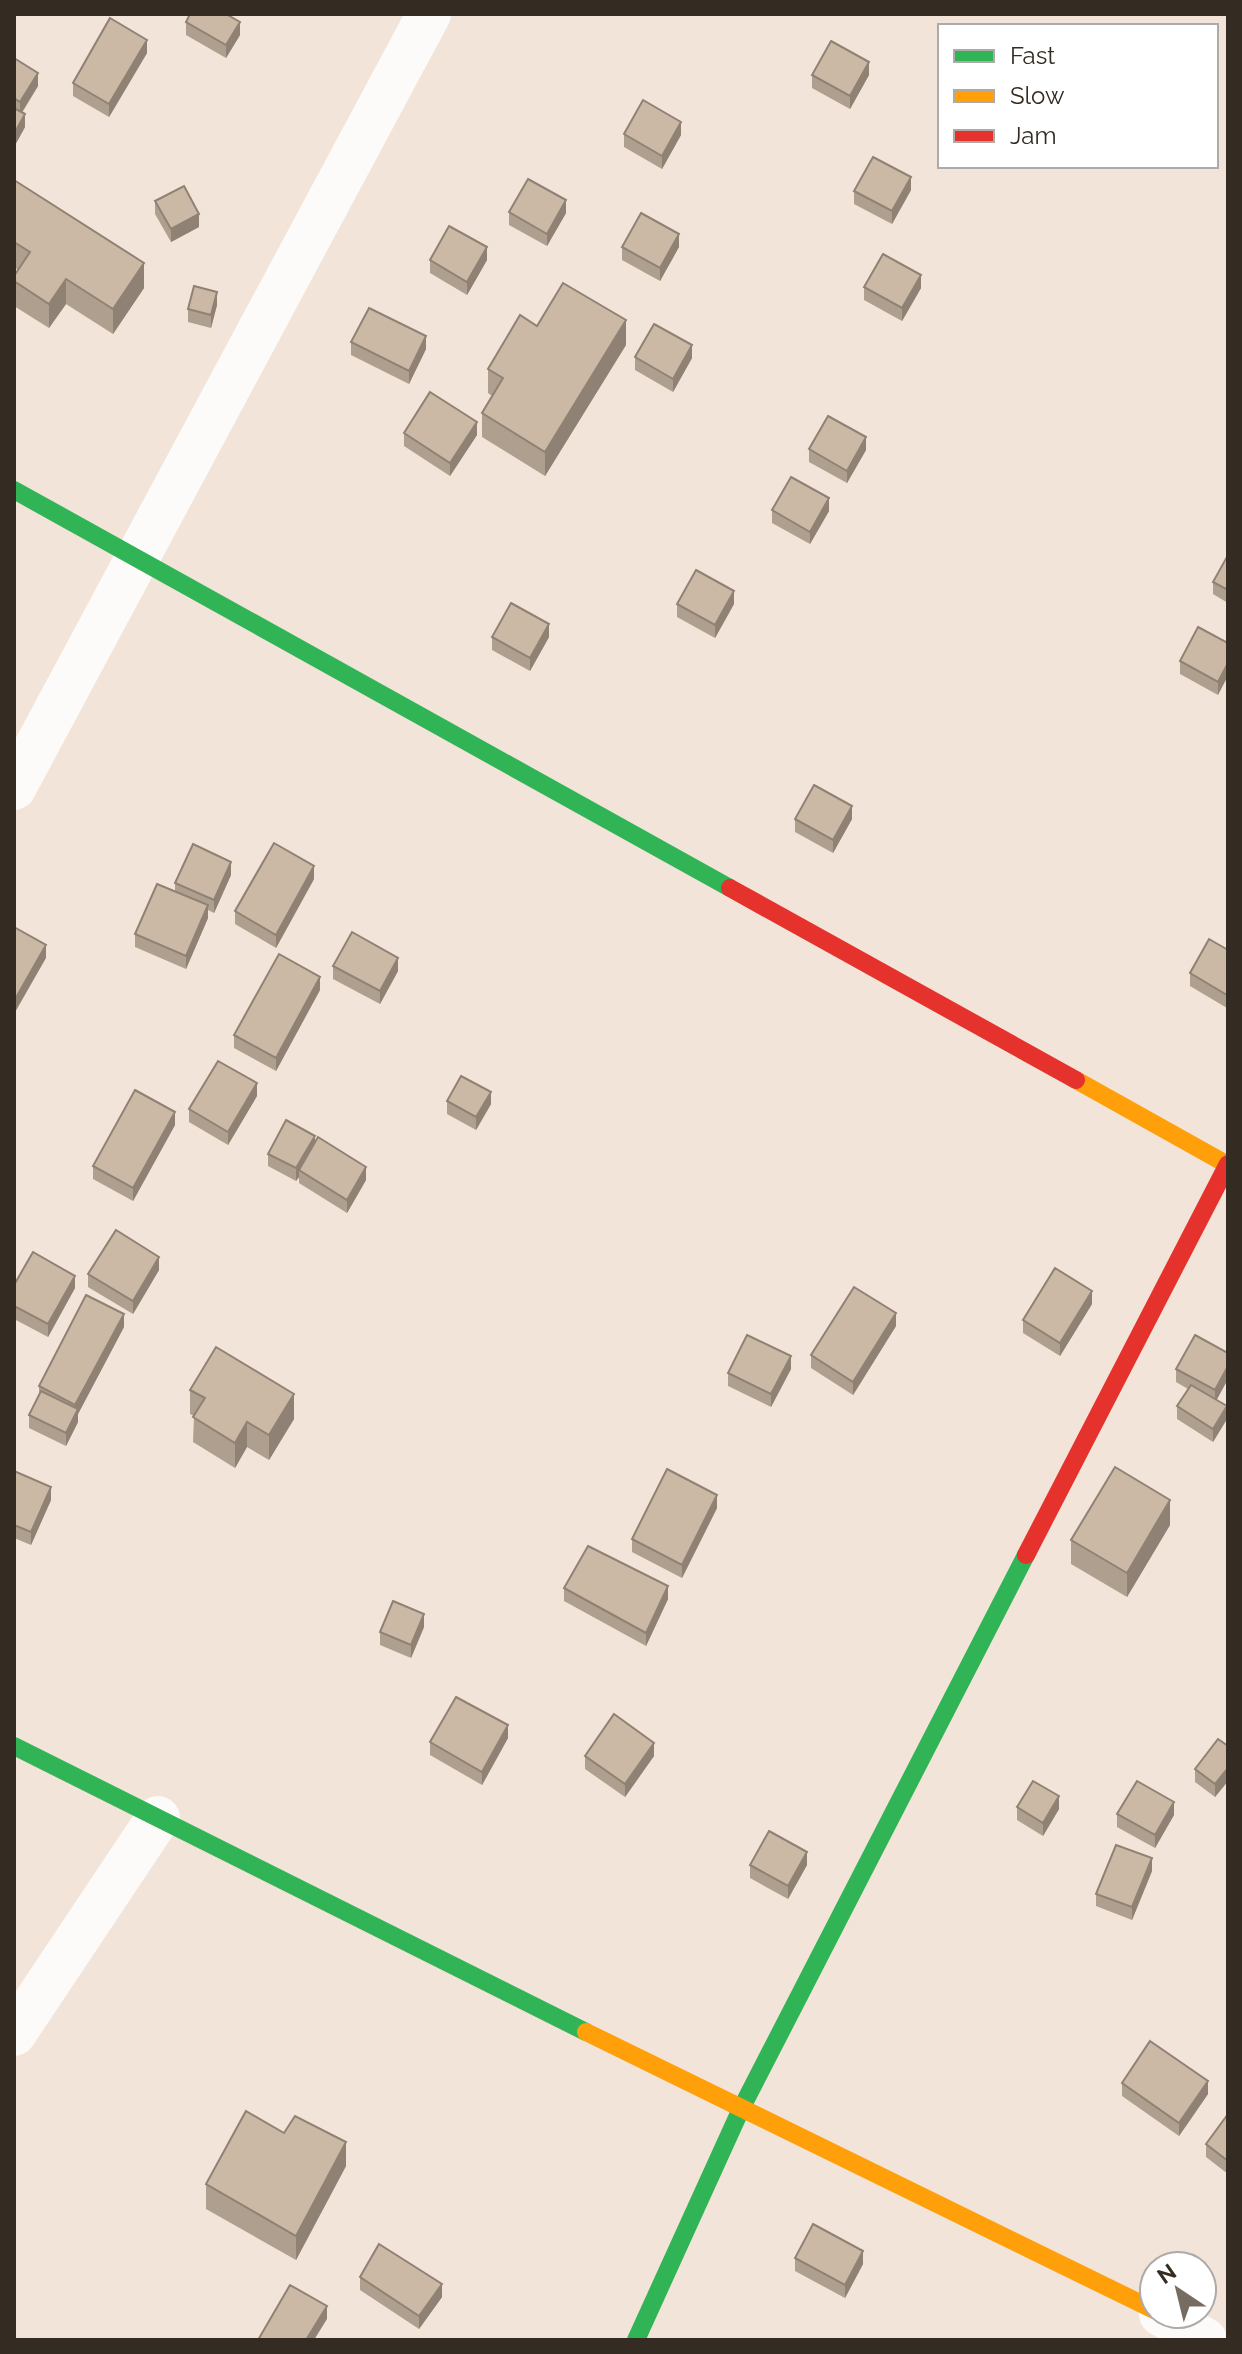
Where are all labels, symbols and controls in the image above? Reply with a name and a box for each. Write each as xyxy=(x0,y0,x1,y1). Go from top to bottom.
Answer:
legend xyxy=(938,24,1218,168)
text: Fast xyxy=(1010,41,1055,70)
text: Slow xyxy=(1010,81,1065,110)
text: Jam xyxy=(1010,121,1056,150)
north arrow xyxy=(1138,2250,1218,2330)
text: N xyxy=(1152,2258,1181,2289)

